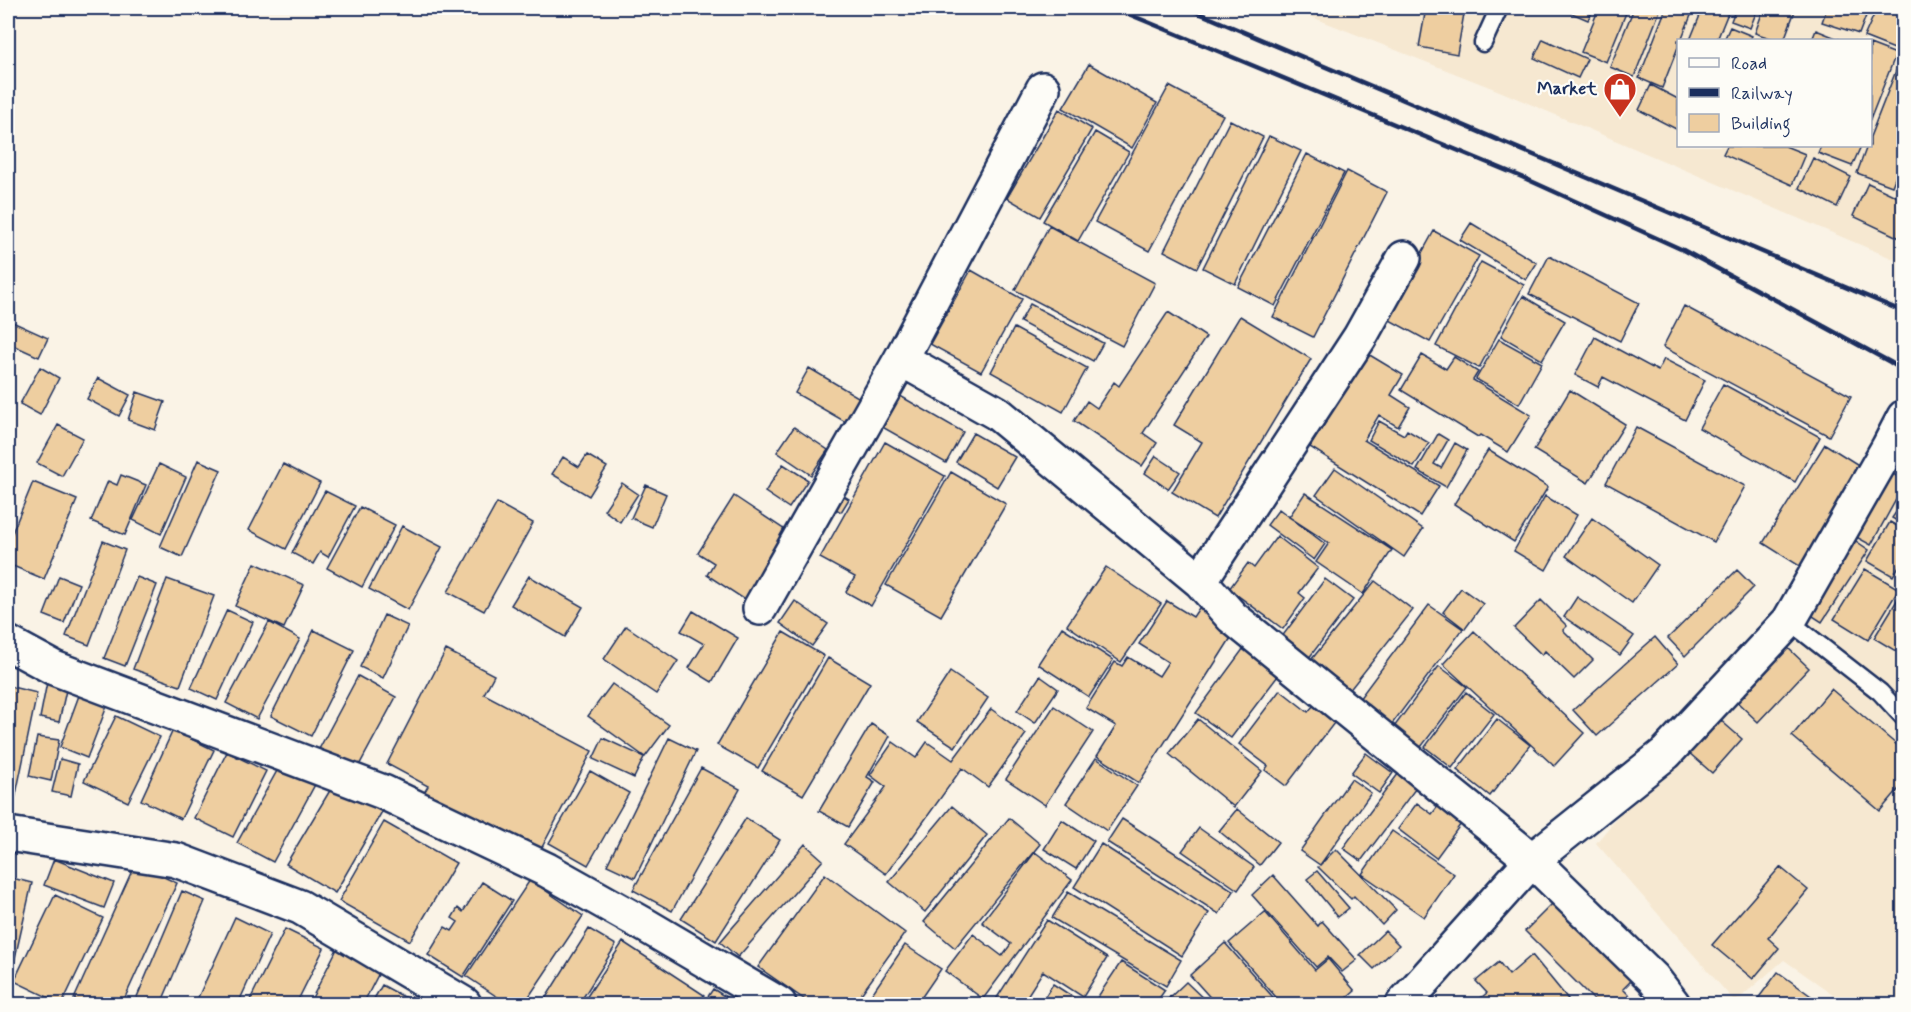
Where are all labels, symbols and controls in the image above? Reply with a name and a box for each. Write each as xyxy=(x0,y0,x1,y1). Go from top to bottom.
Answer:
legend xyxy=(1677,39,1872,147)
text: Road xyxy=(1731,52,1767,76)
shop icon: Market xyxy=(1602,71,1638,118)
place label: Market xyxy=(1537,77,1597,101)
text: Railway xyxy=(1731,82,1793,106)
text: Building xyxy=(1731,112,1791,138)

